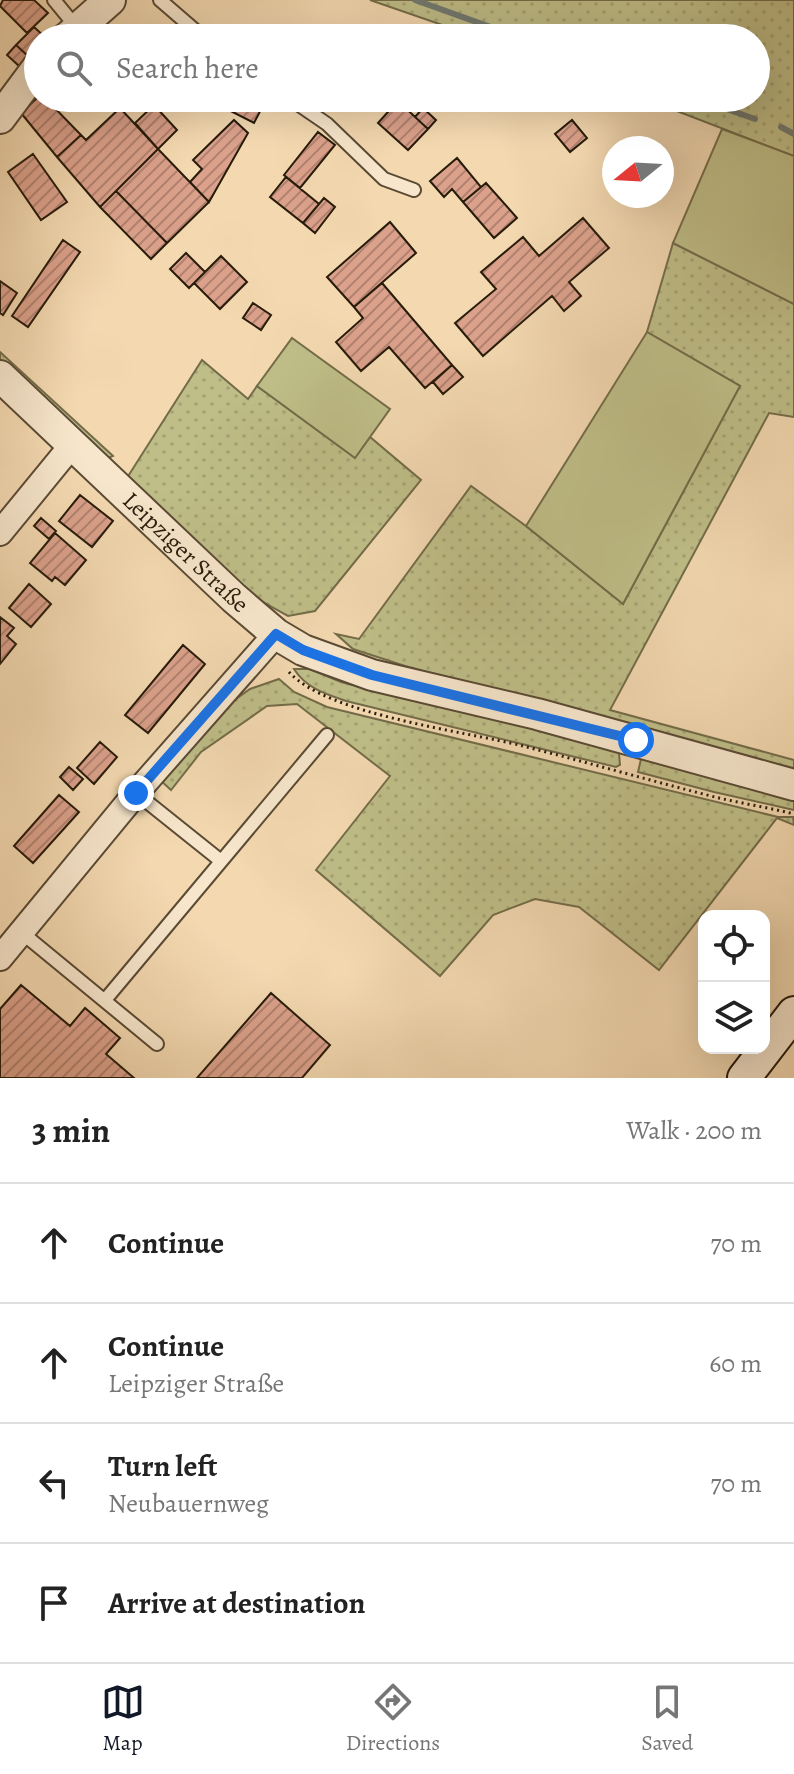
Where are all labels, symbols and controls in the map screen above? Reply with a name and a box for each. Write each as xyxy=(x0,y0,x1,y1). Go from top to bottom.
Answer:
search box xyxy=(24,24,770,112)
icon: search xyxy=(52,46,96,90)
text: Search here xyxy=(116,48,259,88)
north arrow xyxy=(602,136,674,208)
street label: Leipziger Straße xyxy=(116,485,256,620)
route start xyxy=(618,722,654,758)
route end xyxy=(118,775,154,811)
map controls xyxy=(698,910,770,1054)
button: locate xyxy=(698,910,770,982)
button: layers xyxy=(698,982,770,1054)
text: 3 min xyxy=(32,1107,110,1154)
text: Walk · 200 m xyxy=(626,1113,762,1148)
icon: ahead xyxy=(32,1221,76,1265)
text: Continue xyxy=(108,1223,224,1263)
text: 70 m xyxy=(710,1226,762,1261)
text: Continue xyxy=(108,1326,224,1366)
icon: ahead xyxy=(32,1341,76,1385)
text: 60 m xyxy=(709,1346,762,1381)
text: Leipziger Straße xyxy=(108,1366,284,1401)
text: Turn left xyxy=(108,1446,217,1486)
icon: left xyxy=(32,1461,76,1505)
text: 70 m xyxy=(710,1466,762,1501)
text: Neubauernweg xyxy=(108,1486,269,1521)
icon: arrive xyxy=(32,1581,76,1625)
text: Arrive at destination xyxy=(108,1583,365,1623)
tab: Map xyxy=(101,1680,145,1758)
tab: Directions xyxy=(346,1680,440,1758)
tab: Saved xyxy=(641,1680,693,1758)

